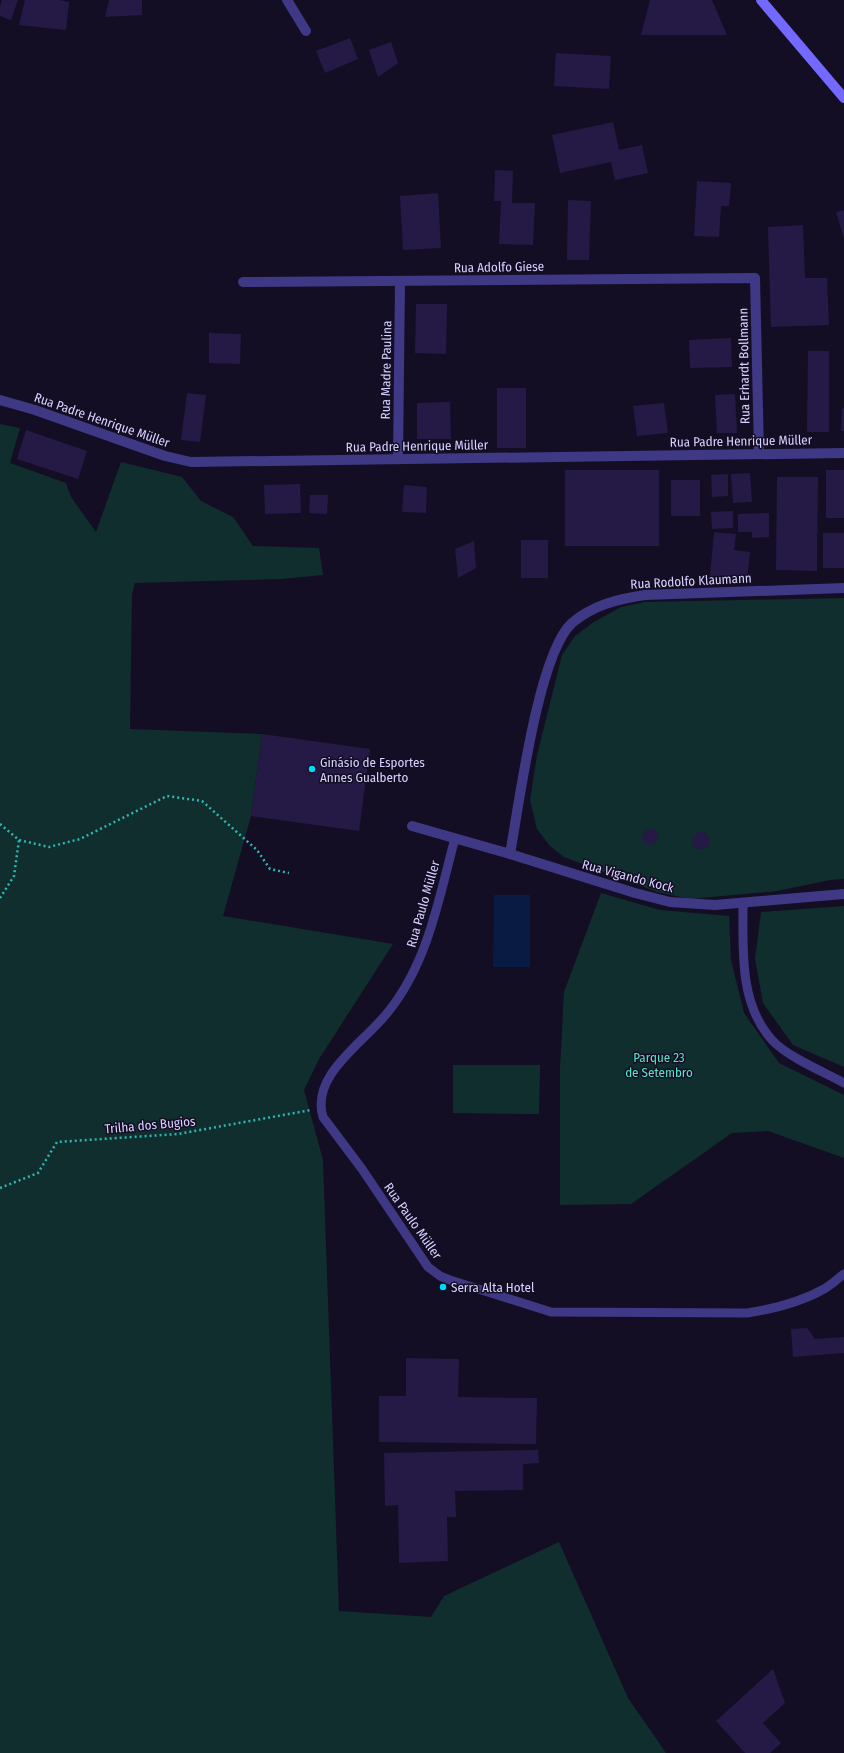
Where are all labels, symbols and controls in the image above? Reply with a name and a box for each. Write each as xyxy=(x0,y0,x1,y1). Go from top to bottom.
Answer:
street label: Rua Adolfo Giese xyxy=(454,259,544,275)
street label: Rua Erhardt Bollmann xyxy=(735,308,753,424)
street label: Rua Madre Paulina xyxy=(378,320,394,420)
street label: Rua Padre Henrique Müller xyxy=(32,390,172,450)
street label: Rua Padre Henrique Müller xyxy=(670,432,813,450)
street label: Rua Padre Henrique Müller xyxy=(346,437,489,455)
street label: Rua Rodolfo Klaumann xyxy=(630,570,752,592)
place label: Ginásio de Esportes Annes Gualberto xyxy=(320,755,425,785)
marker: Ginásio de Esportes Annes Gualberto xyxy=(307,764,317,774)
street label: Rua Vigando Kock xyxy=(581,857,676,896)
street label: Rua Paulo Müller xyxy=(403,858,443,949)
park label: Parque 23 de Setembro xyxy=(625,1050,693,1080)
street label: Trilha dos Bugios xyxy=(104,1114,197,1136)
street label: Rua Paulo Müller xyxy=(381,1180,445,1262)
place label: Serra Alta Hotel xyxy=(451,1280,535,1295)
marker: Serra Alta Hotel xyxy=(438,1282,448,1292)

